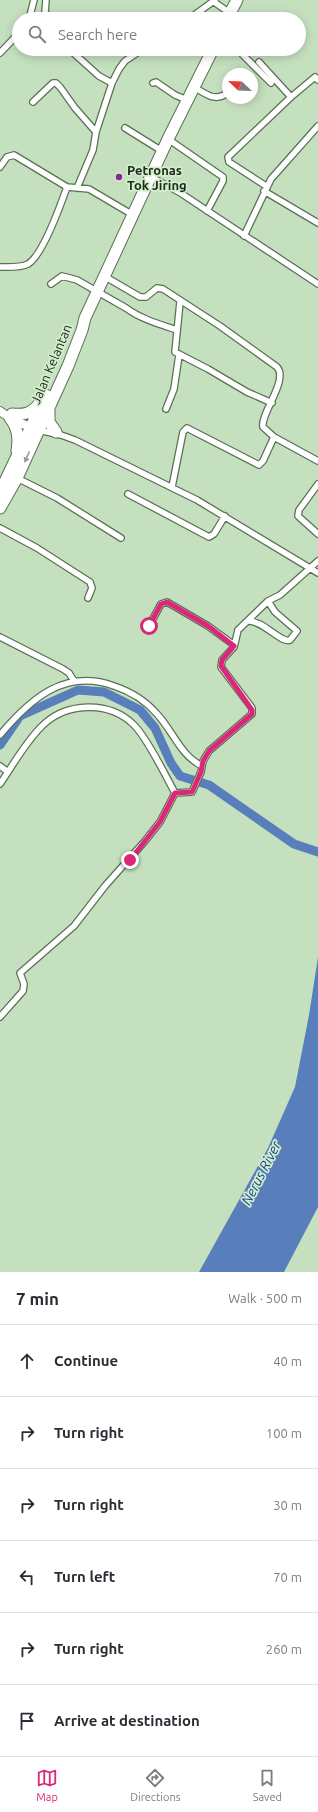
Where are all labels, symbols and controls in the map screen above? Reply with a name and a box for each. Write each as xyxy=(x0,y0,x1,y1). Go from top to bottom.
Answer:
search box xyxy=(12,12,306,56)
icon: search xyxy=(26,23,48,45)
text: Search here xyxy=(58,26,137,43)
north arrow xyxy=(222,68,258,104)
place label: Petronas Tok Jiring xyxy=(127,163,187,192)
marker: Petronas Tok Jiring xyxy=(114,172,124,182)
street label: Jalan Kelantan xyxy=(28,322,74,406)
one-way arrow xyxy=(23,452,29,464)
route start xyxy=(140,617,158,635)
route end xyxy=(121,851,139,869)
water label: Nerus River xyxy=(238,1138,284,1208)
text: 7 min xyxy=(16,1289,59,1308)
text: Walk · 500 m xyxy=(228,1291,302,1305)
icon: ahead xyxy=(16,1350,38,1372)
text: Continue xyxy=(54,1352,118,1369)
text: 40 m xyxy=(273,1354,302,1368)
icon: right xyxy=(16,1422,38,1444)
text: Turn right xyxy=(54,1424,124,1441)
text: 100 m xyxy=(266,1426,302,1440)
icon: right xyxy=(16,1494,38,1516)
text: Turn right xyxy=(54,1496,124,1513)
text: 30 m xyxy=(273,1498,302,1512)
icon: left xyxy=(16,1566,38,1588)
text: Turn left xyxy=(54,1568,115,1585)
text: 70 m xyxy=(273,1570,302,1584)
icon: right xyxy=(16,1638,38,1660)
text: Turn right xyxy=(54,1640,124,1657)
text: 260 m xyxy=(266,1642,302,1656)
icon: arrive xyxy=(16,1710,38,1732)
text: Arrive at destination xyxy=(54,1712,200,1729)
tab: Map xyxy=(36,1767,58,1803)
tab: Directions xyxy=(130,1767,180,1803)
tab: Saved xyxy=(253,1767,282,1803)

